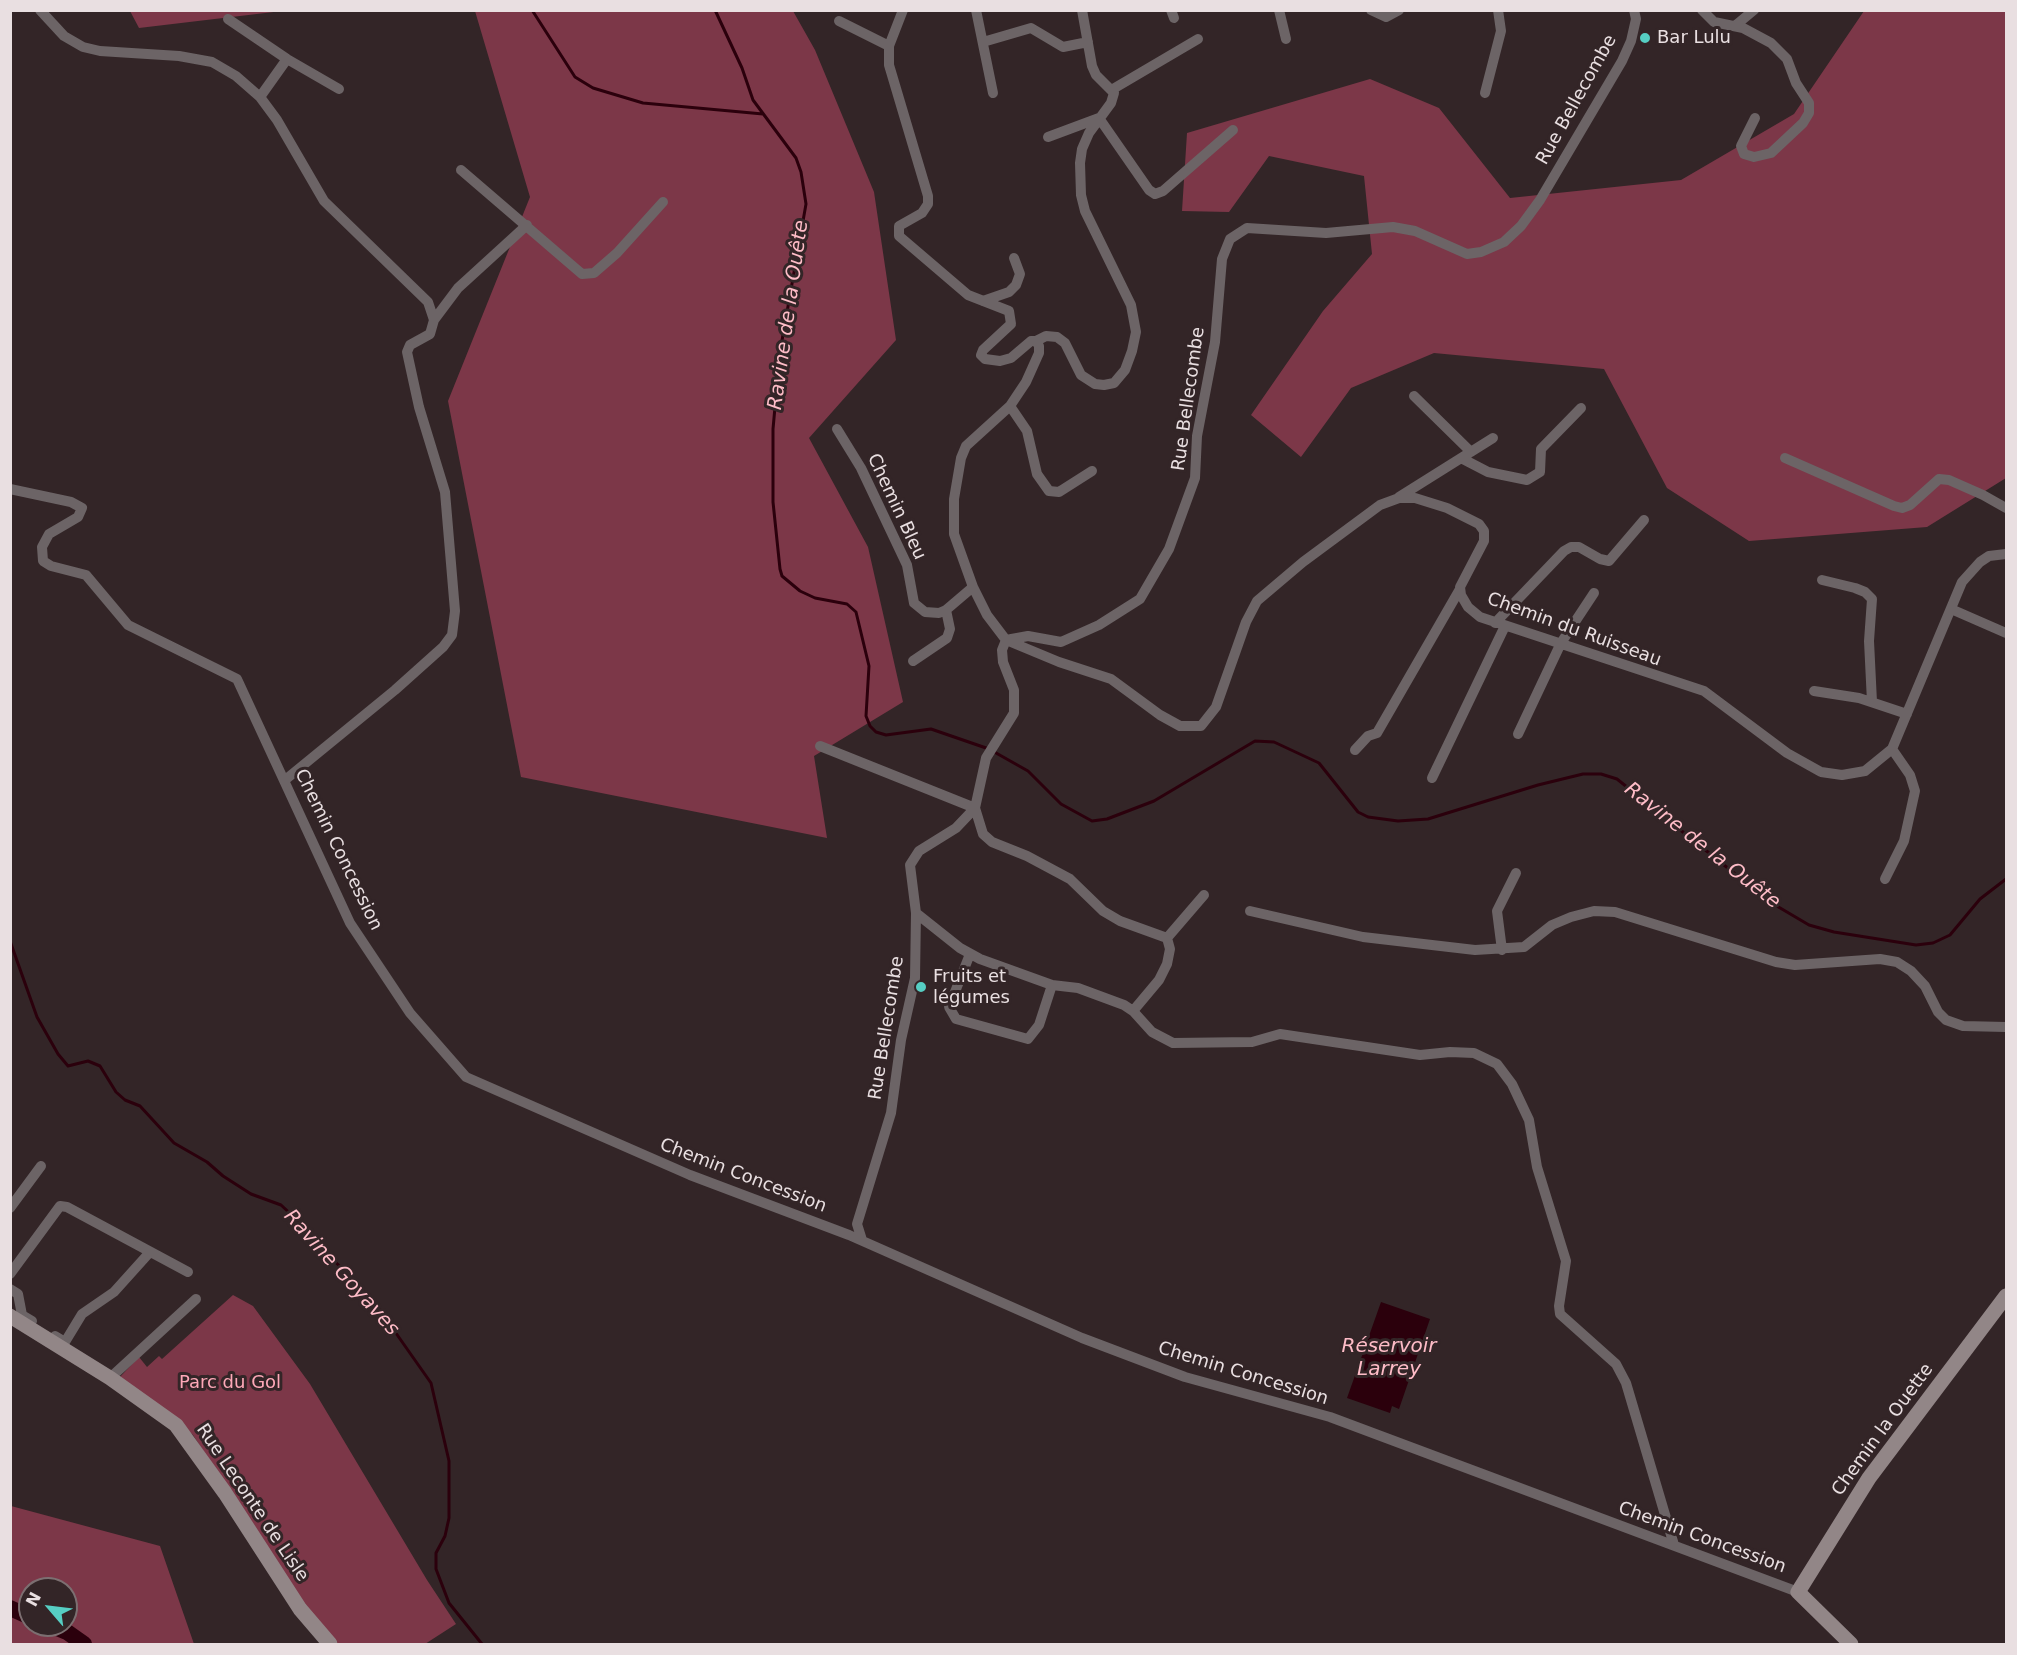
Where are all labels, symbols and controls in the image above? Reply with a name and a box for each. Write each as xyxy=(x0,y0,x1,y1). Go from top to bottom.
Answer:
place label: Bar Lulu xyxy=(1657,27,1731,49)
street label: Rue Bellecombe xyxy=(1532,31,1622,169)
marker: Bar Lulu xyxy=(1638,31,1652,45)
water label: Ravine de la Ouête xyxy=(764,219,814,411)
street label: Rue Bellecombe xyxy=(1168,326,1210,472)
street label: Chemin Bleu xyxy=(862,451,930,563)
street label: Chemin du Ruisseau xyxy=(1484,588,1664,672)
street label: Chemin Concession xyxy=(290,766,386,934)
water label: Ravine de la Ouête xyxy=(1619,778,1785,914)
street label: Rue Bellecombe xyxy=(865,955,909,1101)
place label: Fruits et légumes xyxy=(933,966,1010,1008)
marker: Fruits et légumes xyxy=(914,980,928,994)
street label: Chemin Concession xyxy=(657,1134,829,1218)
water label: Ravine Goyaves xyxy=(278,1205,404,1341)
water label: Réservoir Larrey xyxy=(1342,1335,1436,1382)
street label: Chemin Concession xyxy=(1155,1338,1331,1410)
street label: Chemin la Ouette xyxy=(1828,1360,1938,1500)
park label: Parc du Gol xyxy=(179,1372,281,1394)
street label: Rue Leconte de Lisle xyxy=(191,1420,313,1586)
street label: Chemin Concession xyxy=(1615,1498,1789,1578)
north arrow xyxy=(18,1577,78,1637)
text: N xyxy=(22,1589,45,1610)

